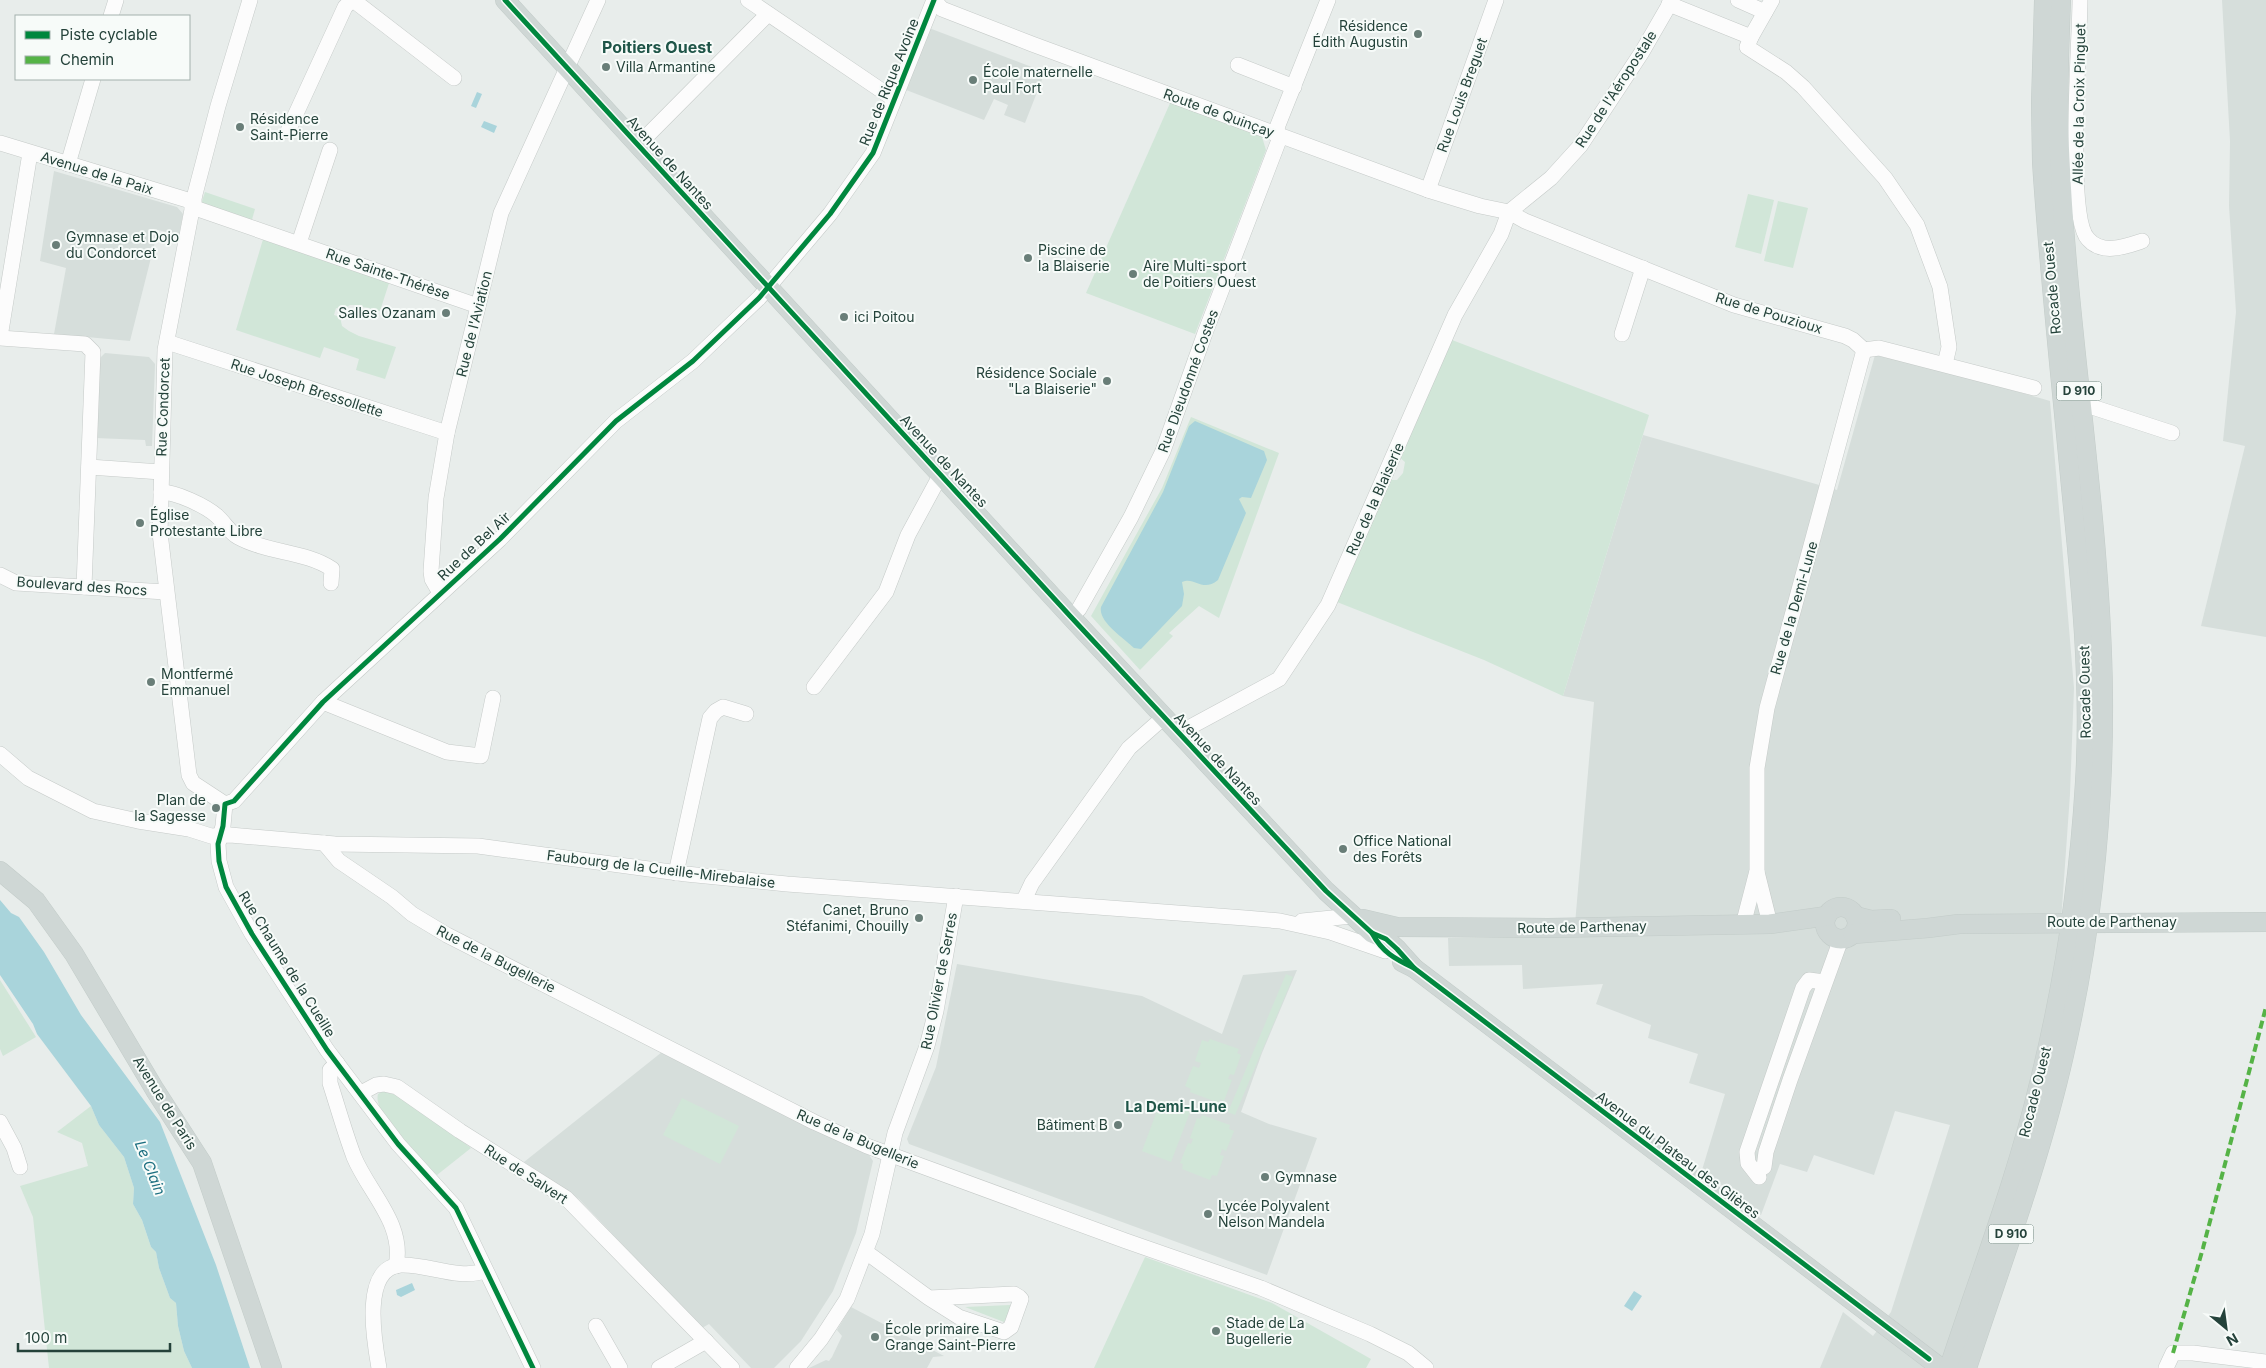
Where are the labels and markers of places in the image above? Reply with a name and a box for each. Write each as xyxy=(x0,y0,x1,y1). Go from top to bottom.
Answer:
place label: Résidence Édith Augustin xyxy=(1312,17,1408,50)
marker: Résidence Édith Augustin xyxy=(1412,28,1424,40)
place label: Villa Armantine xyxy=(616,58,716,75)
marker: Villa Armantine xyxy=(600,61,612,73)
place label: École maternelle Paul Fort xyxy=(983,63,1093,96)
marker: École maternelle Paul Fort xyxy=(967,74,979,86)
place label: Résidence Saint-Pierre xyxy=(250,110,328,143)
marker: Résidence Saint-Pierre xyxy=(234,121,246,133)
place label: Gymnase et Dojo du Condorcet xyxy=(66,228,179,261)
marker: Gymnase et Dojo du Condorcet xyxy=(50,239,62,251)
place label: Piscine de la Blaiserie xyxy=(1038,241,1110,274)
marker: Piscine de la Blaiserie xyxy=(1022,252,1034,264)
place label: Aire Multi-sport de Poitiers Ouest xyxy=(1143,257,1257,290)
marker: Aire Multi-sport de Poitiers Ouest xyxy=(1127,268,1139,280)
place label: Salles Ozanam xyxy=(338,304,436,321)
marker: Salles Ozanam xyxy=(440,307,452,319)
place label: ici Poitou xyxy=(854,308,914,325)
marker: ici Poitou xyxy=(838,311,850,323)
place label: Résidence Sociale "La Blaiserie" xyxy=(976,364,1097,397)
marker: Résidence Sociale "La Blaiserie" xyxy=(1101,375,1113,387)
place label: Église Protestante Libre xyxy=(150,506,263,539)
marker: Église Protestante Libre xyxy=(134,517,146,529)
place label: Montfermé Emmanuel xyxy=(161,665,233,698)
marker: Montfermé Emmanuel xyxy=(145,676,157,688)
place label: Plan de la Sagesse xyxy=(134,791,206,824)
marker: Plan de la Sagesse xyxy=(210,802,222,814)
place label: Office National des Forêts xyxy=(1353,832,1451,865)
marker: Office National des Forêts xyxy=(1337,843,1349,855)
place label: Canet, Bruno Stéfanimi, Chouilly xyxy=(786,901,909,934)
marker: Canet, Bruno Stéfanimi, Chouilly xyxy=(913,912,925,924)
place label: Bâtiment B xyxy=(1037,1116,1108,1133)
marker: Bâtiment B xyxy=(1112,1119,1124,1131)
place label: Gymnase xyxy=(1275,1168,1337,1185)
marker: Gymnase xyxy=(1259,1171,1271,1183)
place label: Lycée Polyvalent Nelson Mandela xyxy=(1218,1197,1330,1230)
marker: Lycée Polyvalent Nelson Mandela xyxy=(1202,1208,1214,1220)
place label: Stade de La Bugellerie xyxy=(1226,1314,1305,1347)
place label: École primaire La Grange Saint-Pierre xyxy=(885,1320,1016,1353)
marker: Stade de La Bugellerie xyxy=(1210,1325,1222,1337)
marker: École primaire La Grange Saint-Pierre xyxy=(869,1331,881,1343)

